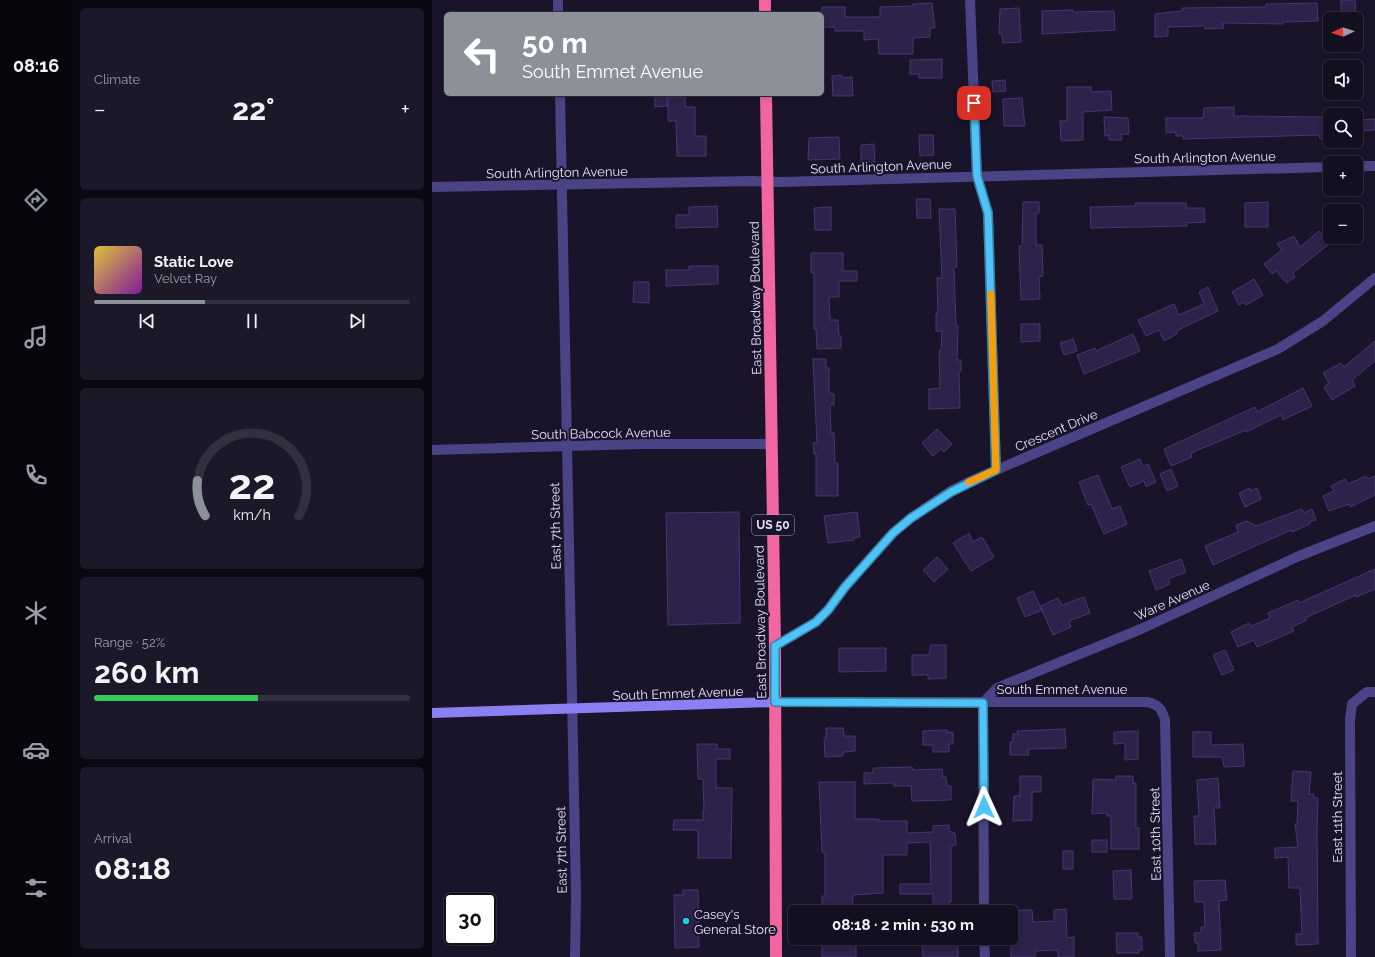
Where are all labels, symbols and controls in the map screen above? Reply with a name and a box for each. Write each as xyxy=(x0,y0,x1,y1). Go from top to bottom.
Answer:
north arrow xyxy=(1323,12,1363,52)
map controls xyxy=(1323,12,1363,244)
text: 50 m xyxy=(522,27,588,60)
icon: left xyxy=(456,28,508,80)
text: 08:16 xyxy=(13,55,59,76)
button: sound xyxy=(1323,60,1363,100)
text: South Emmet Avenue xyxy=(522,61,703,82)
text: Climate xyxy=(94,72,140,87)
pin xyxy=(957,86,991,120)
text: 22° xyxy=(232,92,274,127)
icon: arrive xyxy=(963,92,985,114)
text: − xyxy=(94,96,106,122)
text: + xyxy=(401,96,410,122)
button: search xyxy=(1323,108,1363,148)
street label: South Arlington Avenue xyxy=(1134,149,1276,166)
button: + xyxy=(1323,156,1363,196)
street label: South Arlington Avenue xyxy=(810,157,952,176)
street label: South Arlington Avenue xyxy=(486,164,628,181)
icon: directions xyxy=(22,186,50,214)
button: − xyxy=(1323,204,1363,244)
street label: East Broadway Boulevard xyxy=(747,221,764,375)
text: Static Love xyxy=(154,253,233,271)
text: Velvet Ray xyxy=(154,271,217,286)
icon: previous xyxy=(136,310,158,332)
icon: pause xyxy=(241,310,263,332)
icon: next xyxy=(346,310,368,332)
icon: music xyxy=(22,323,50,351)
street label: Crescent Drive xyxy=(1013,406,1100,455)
street label: South Babcock Avenue xyxy=(531,425,671,442)
text: 22 xyxy=(229,460,275,509)
icon: phone xyxy=(22,461,50,489)
street label: East 7th Street xyxy=(547,482,564,570)
text: km/h xyxy=(233,507,271,523)
road number: US 50 xyxy=(752,515,794,535)
street label: East Broadway Boulevard xyxy=(752,545,769,699)
street label: Ware Avenue xyxy=(1132,577,1212,624)
icon: climate xyxy=(22,599,50,627)
text: Range · 52% xyxy=(94,635,165,650)
text: 260 km xyxy=(94,655,199,690)
street label: South Emmet Avenue xyxy=(997,682,1128,697)
street label: South Emmet Avenue xyxy=(612,684,744,703)
icon: car xyxy=(22,736,50,764)
street label: East 11th Street xyxy=(1330,771,1345,863)
position arrow xyxy=(963,786,1005,828)
street label: East 10th Street xyxy=(1147,786,1164,881)
street label: East 7th Street xyxy=(553,806,570,894)
text: Arrival xyxy=(94,831,132,846)
text: 08:18 xyxy=(94,851,171,886)
icon: filters xyxy=(22,874,50,902)
speed limit sign: 30 xyxy=(444,893,496,945)
place label: Casey's General Store xyxy=(694,907,776,937)
marker: Casey's General Store xyxy=(681,916,691,926)
text: 08:18 · 2 min · 530 m xyxy=(832,916,974,934)

